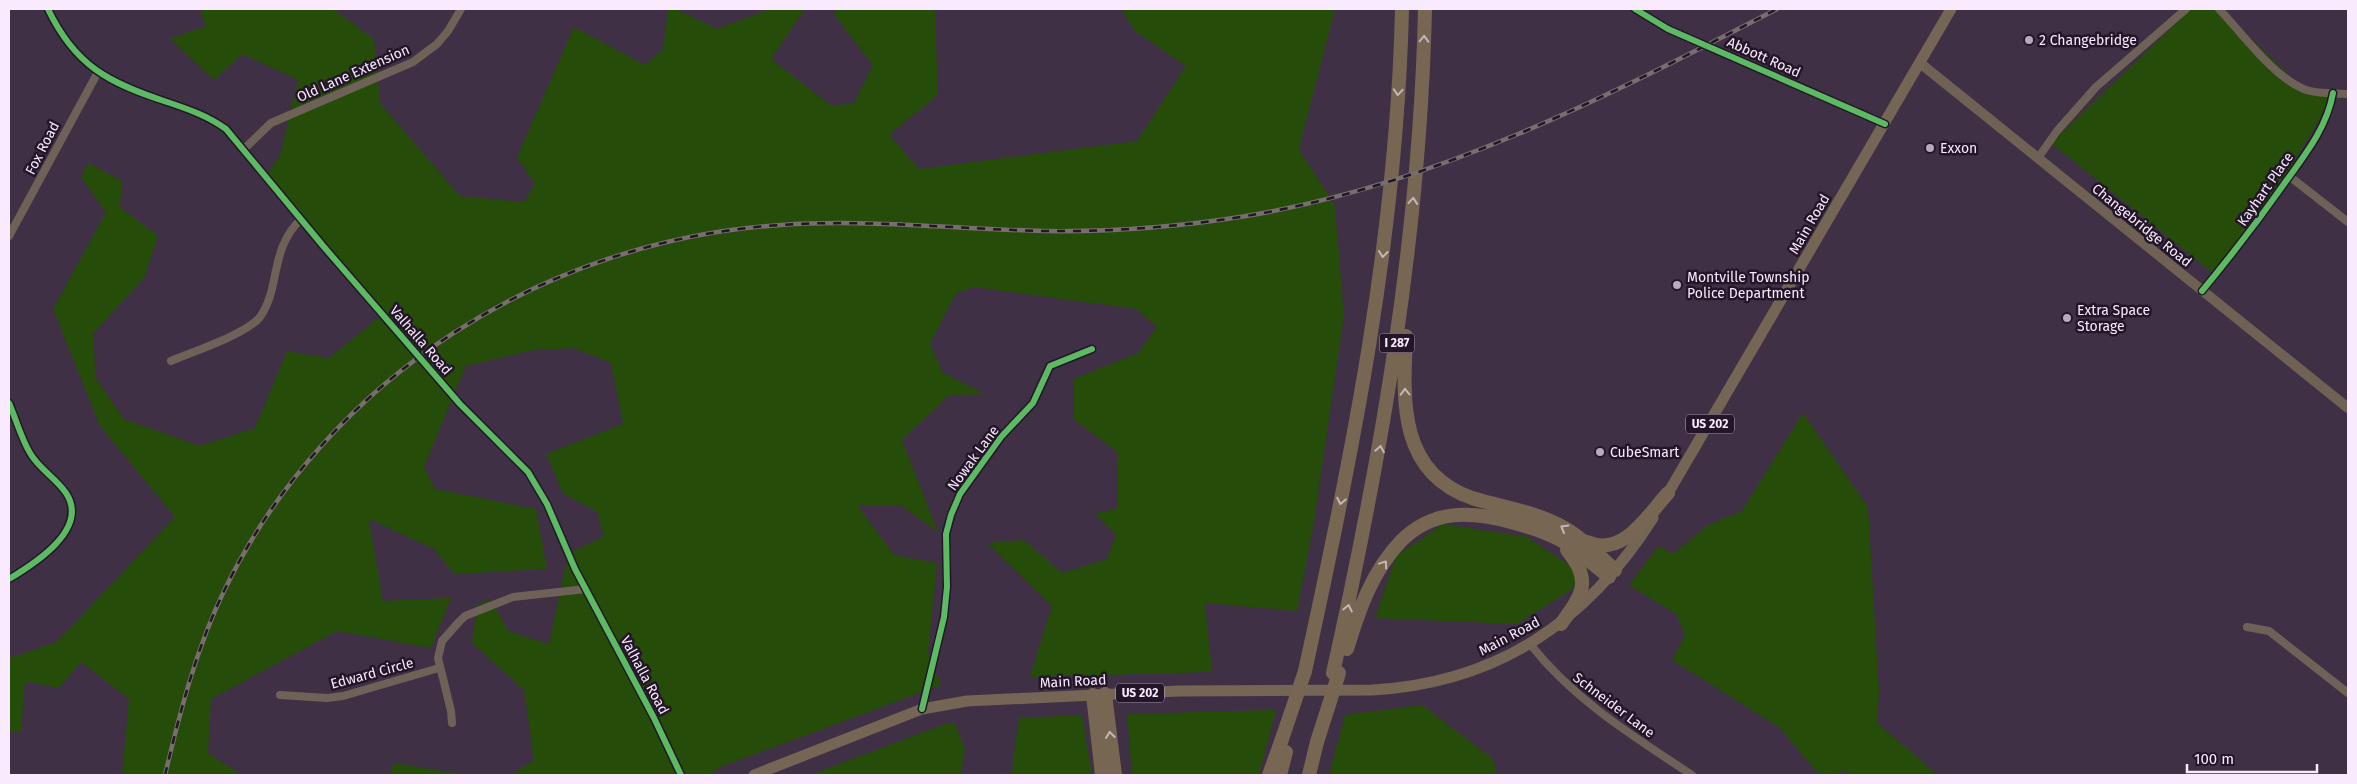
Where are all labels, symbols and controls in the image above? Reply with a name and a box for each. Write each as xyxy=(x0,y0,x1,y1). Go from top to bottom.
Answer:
place label: 2 Changebridge xyxy=(2039,32,2137,49)
street label: Abbott Road xyxy=(1724,34,1803,81)
marker: 2 Changebridge xyxy=(2023,34,2035,46)
one-way arrow xyxy=(1419,35,1429,42)
street label: Old Lane Extension xyxy=(294,41,412,106)
one-way arrow xyxy=(1393,89,1404,97)
street label: Fox Road xyxy=(22,119,63,178)
place label: Exxon xyxy=(1940,140,1977,157)
marker: Exxon xyxy=(1924,142,1936,154)
street label: Kayhart Place xyxy=(2234,149,2297,229)
street label: Changebridge Road xyxy=(2088,180,2195,271)
street label: Main Road xyxy=(1785,191,1833,257)
one-way arrow xyxy=(1408,197,1419,205)
one-way arrow xyxy=(1378,250,1389,258)
place label: Montville Township Police Department xyxy=(1687,269,1809,302)
marker: Montville Township Police Department xyxy=(1671,279,1683,291)
street label: Valhalla Road xyxy=(386,302,455,378)
place label: Extra Space Storage xyxy=(2077,302,2150,335)
marker: Extra Space Storage xyxy=(2061,312,2073,324)
road number: I 287 xyxy=(1380,333,1414,352)
one-way arrow xyxy=(1399,387,1410,395)
road number: US 202 xyxy=(1686,414,1734,434)
street label: Nowak Lane xyxy=(944,422,1003,494)
one-way arrow xyxy=(1374,444,1384,453)
place label: CubeSmart xyxy=(1610,444,1680,461)
marker: CubeSmart xyxy=(1594,446,1606,458)
one-way arrow xyxy=(1336,496,1347,505)
one-way arrow xyxy=(1561,524,1570,534)
one-way arrow xyxy=(1378,560,1387,569)
one-way arrow xyxy=(1342,604,1353,612)
street label: Main Road xyxy=(1476,613,1543,660)
street label: Valhalla Road xyxy=(617,633,672,717)
street label: Edward Circle xyxy=(329,654,416,693)
street label: Schneider Lane xyxy=(1570,669,1658,742)
street label: Main Road xyxy=(1039,671,1107,692)
road number: US 202 xyxy=(1116,684,1164,702)
one-way arrow xyxy=(1105,730,1116,738)
scale bar xyxy=(2187,742,2317,774)
text: 100 m xyxy=(2194,750,2234,768)

